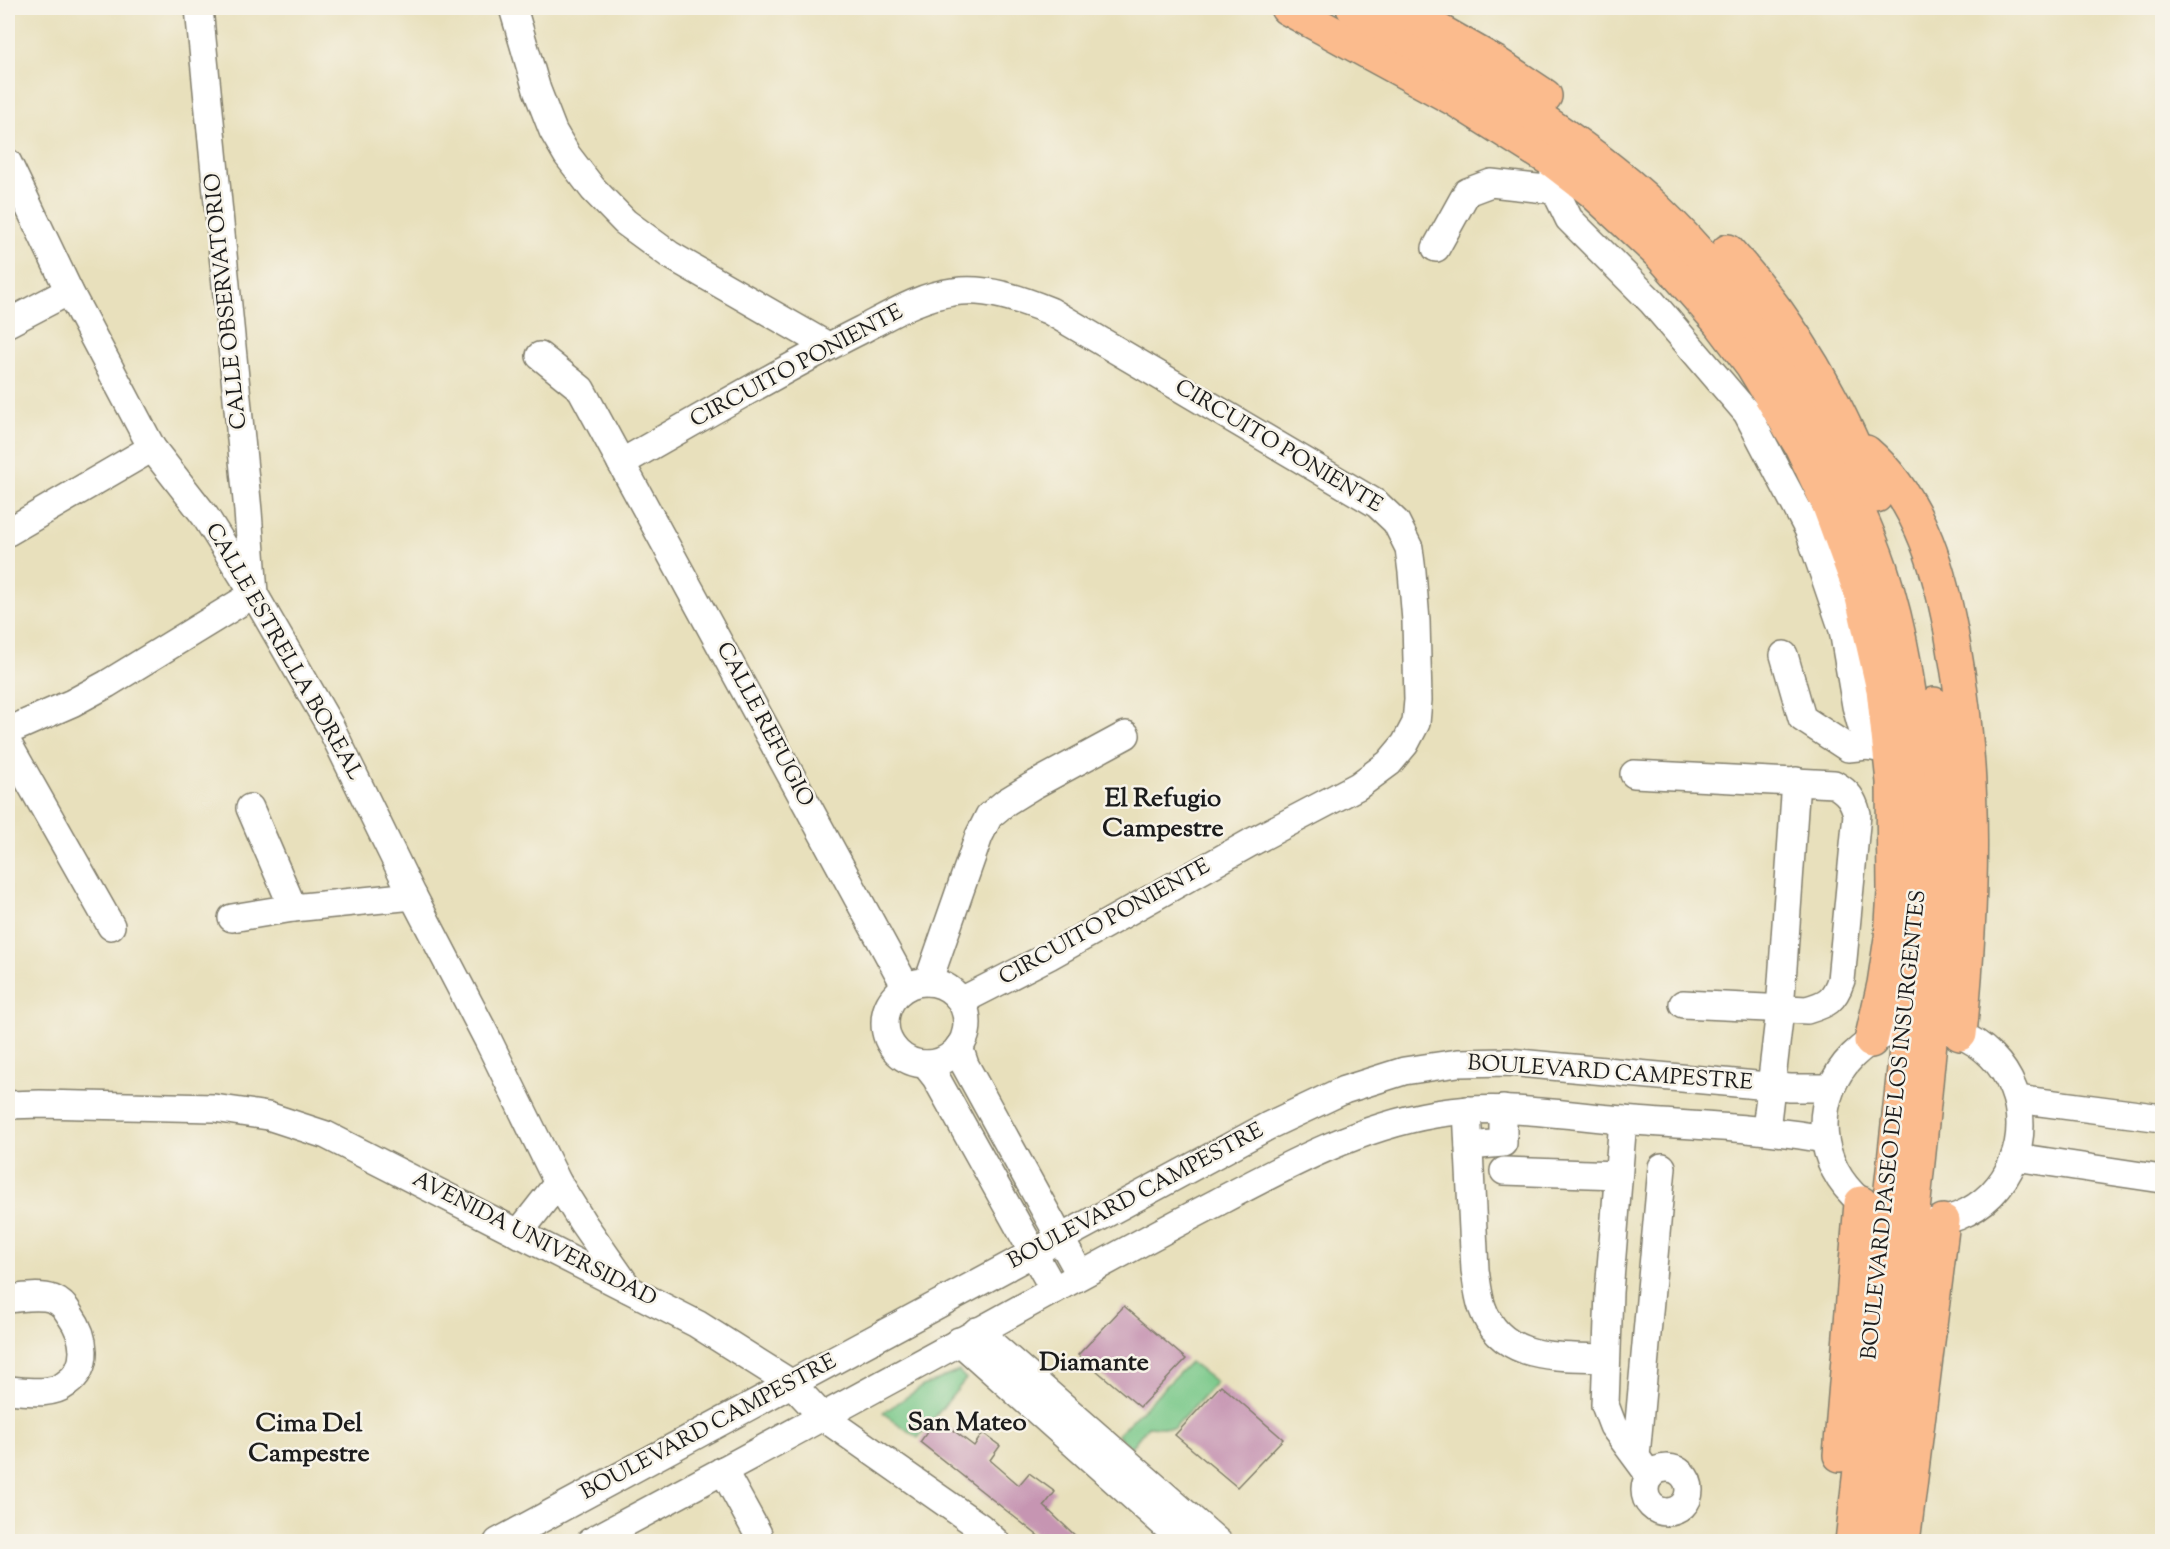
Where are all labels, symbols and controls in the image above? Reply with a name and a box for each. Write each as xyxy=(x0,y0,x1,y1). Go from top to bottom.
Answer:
street label: CALLE OBSERVATORIO xyxy=(198,171,256,431)
street label: CIRCUITO PONIENTE xyxy=(685,297,909,437)
street label: CIRCUITO PONIENTE xyxy=(1168,372,1388,522)
street label: CALLE ESTRELLA BOREAL xyxy=(196,518,370,786)
street label: CALLE REFUGIO xyxy=(707,637,821,813)
district label: El Refugio Campestre xyxy=(1102,781,1224,848)
street label: CIRCUITO PONIENTE xyxy=(994,852,1216,994)
street label: BOULEVARD PASEO DE LOS INSURGENTES xyxy=(1854,889,1936,1361)
street label: BOULEVARD CAMPESTRE xyxy=(1466,1048,1754,1100)
street label: BOULEVARD CAMPESTRE xyxy=(1002,1116,1270,1278)
street label: AVENIDA UNIVERSIDAD xyxy=(406,1164,662,1316)
district label: Diamante xyxy=(1039,1345,1149,1382)
street label: BOULEVARD CAMPESTRE xyxy=(575,1347,843,1509)
district label: San Mateo xyxy=(907,1405,1027,1442)
district label: Cima Del Campestre xyxy=(248,1406,370,1473)

